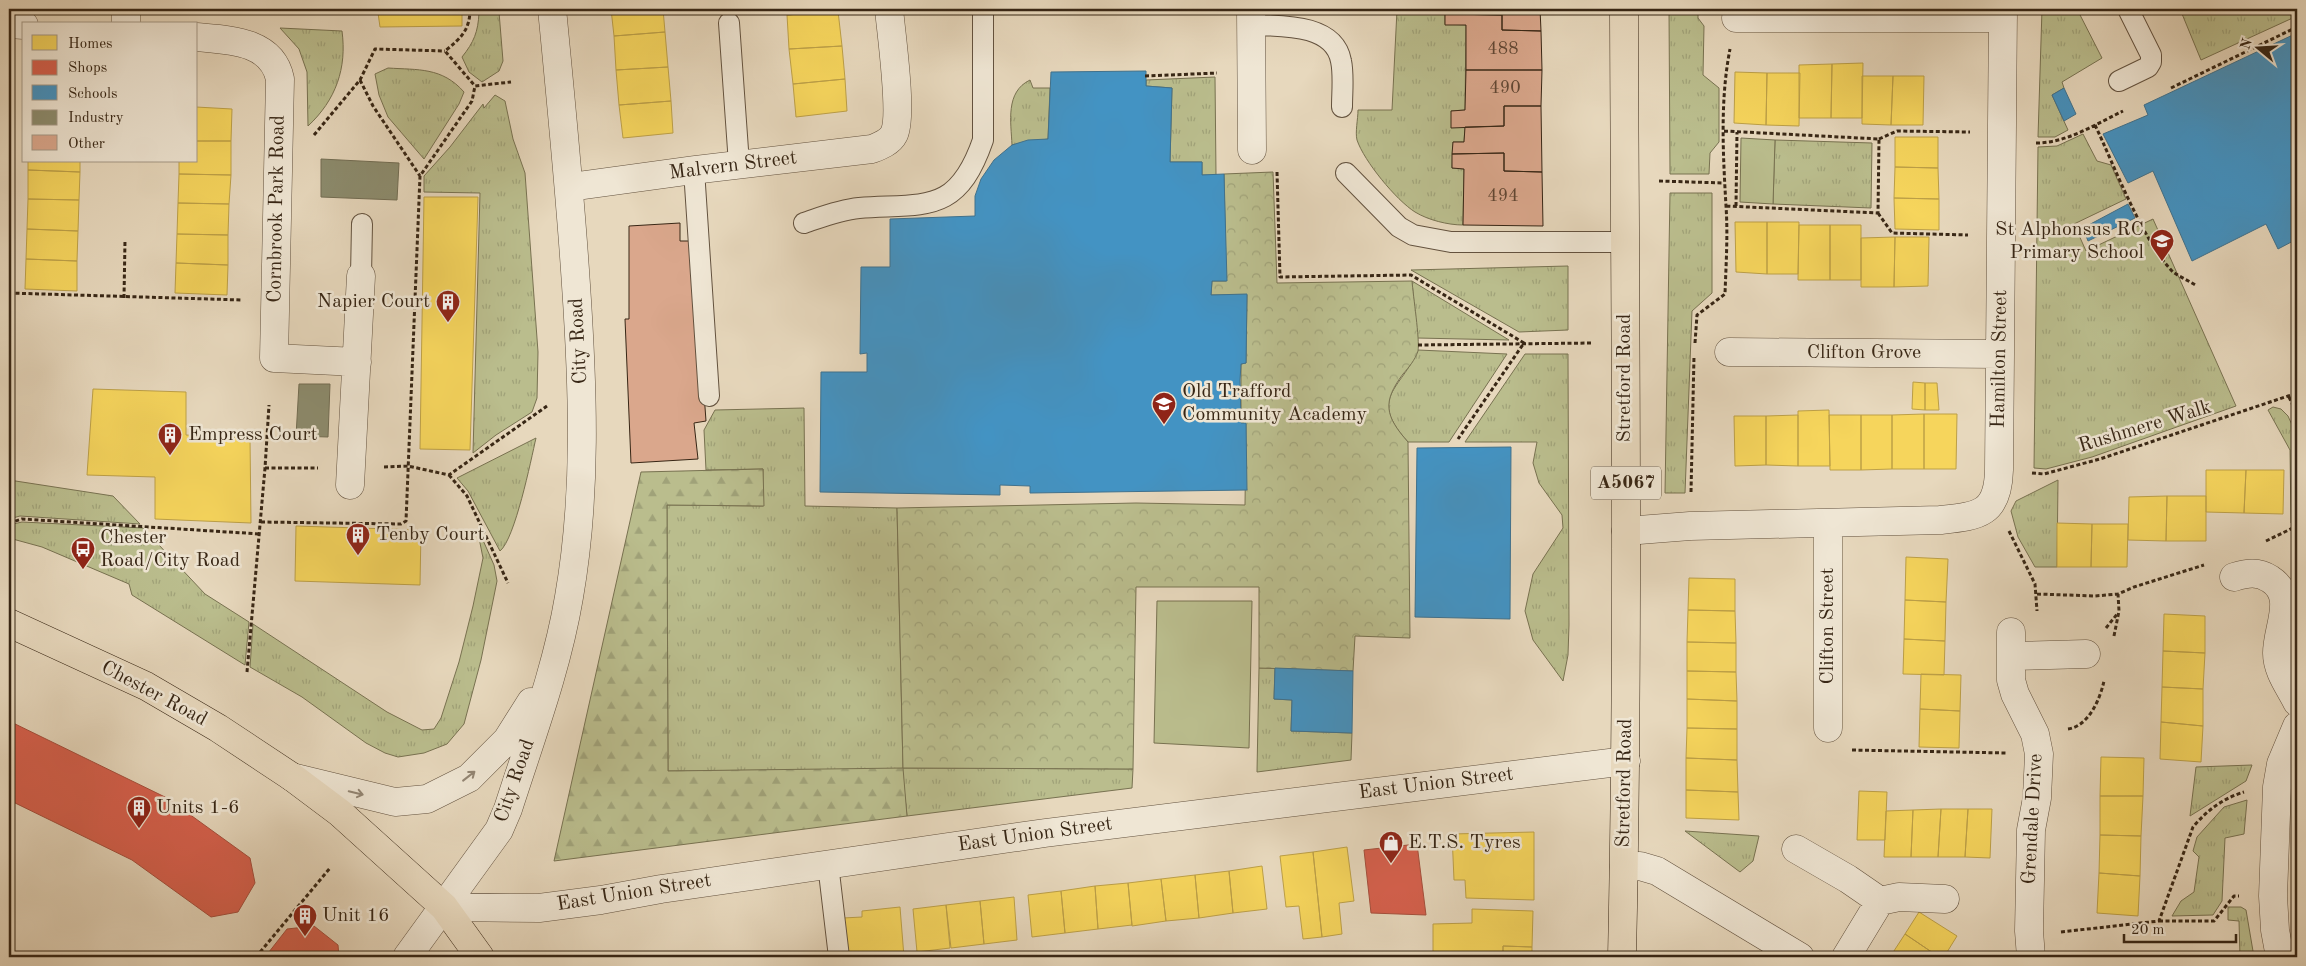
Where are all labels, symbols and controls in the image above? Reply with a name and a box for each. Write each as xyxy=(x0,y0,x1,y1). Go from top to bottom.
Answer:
legend xyxy=(22,22,198,162)
north arrow xyxy=(2234,22,2284,72)
text: Homes xyxy=(68,37,113,52)
text: N xyxy=(2238,37,2255,52)
house number: 488 xyxy=(1487,40,1519,58)
text: Shops xyxy=(68,61,107,76)
house number: 490 xyxy=(1489,79,1521,97)
text: Schools xyxy=(68,87,117,102)
text: Industry xyxy=(68,111,124,126)
street label: Cornbrook Park Road xyxy=(265,115,289,303)
text: Other xyxy=(68,137,105,152)
street label: Malvern Street xyxy=(668,148,798,184)
house number: 494 xyxy=(1487,187,1519,205)
place label: St Alphonsus RC Primary School xyxy=(1995,220,2144,263)
school or university icon: St Alphonsus RC Primary School xyxy=(2149,228,2175,262)
building icon: Napier Court xyxy=(435,289,461,323)
street label: Hamilton Street xyxy=(1989,290,2011,428)
place label: Napier Court xyxy=(317,292,430,312)
street label: City Road xyxy=(567,297,591,385)
street label: Stretford Road xyxy=(1615,313,1635,443)
street label: Clifton Grove xyxy=(1807,343,1921,363)
place label: Old Trafford Community Academy xyxy=(1182,382,1368,425)
school or university icon: Old Trafford Community Academy xyxy=(1151,391,1177,425)
street label: Rushmere Walk xyxy=(2076,397,2214,457)
building icon: Empress Court xyxy=(157,422,183,456)
place label: Empress Court xyxy=(188,425,318,445)
road number: A5067 xyxy=(1591,466,1661,499)
building icon: Tenby Court xyxy=(345,522,371,556)
place label: Tenby Court xyxy=(376,525,485,545)
place label: Chester Road/City Road xyxy=(100,528,240,571)
bus stop icon: Chester Road/City Road xyxy=(70,536,96,570)
street label: Clifton Street xyxy=(1818,567,1838,685)
street label: Chester Road xyxy=(98,658,210,730)
street label: Stretford Road xyxy=(1614,718,1636,848)
street label: City Road xyxy=(491,737,539,825)
street label: Grendale Drive xyxy=(2020,753,2046,885)
street label: East Union Street xyxy=(1357,765,1515,803)
one-way arrow xyxy=(463,771,476,782)
one-way arrow xyxy=(347,789,363,798)
building icon: Units 1-6 xyxy=(126,795,152,829)
place label: Units 1-6 xyxy=(156,798,240,818)
street label: East Union Street xyxy=(956,814,1114,856)
shop icon: E.T.S. Tyres xyxy=(1378,830,1404,864)
place label: E.T.S. Tyres xyxy=(1408,833,1521,853)
street label: East Union Street xyxy=(555,871,713,915)
building icon: Unit 16 xyxy=(292,903,318,937)
place label: Unit 16 xyxy=(322,906,390,926)
scale bar xyxy=(2124,911,2236,943)
text: 20 m xyxy=(2131,923,2165,938)

